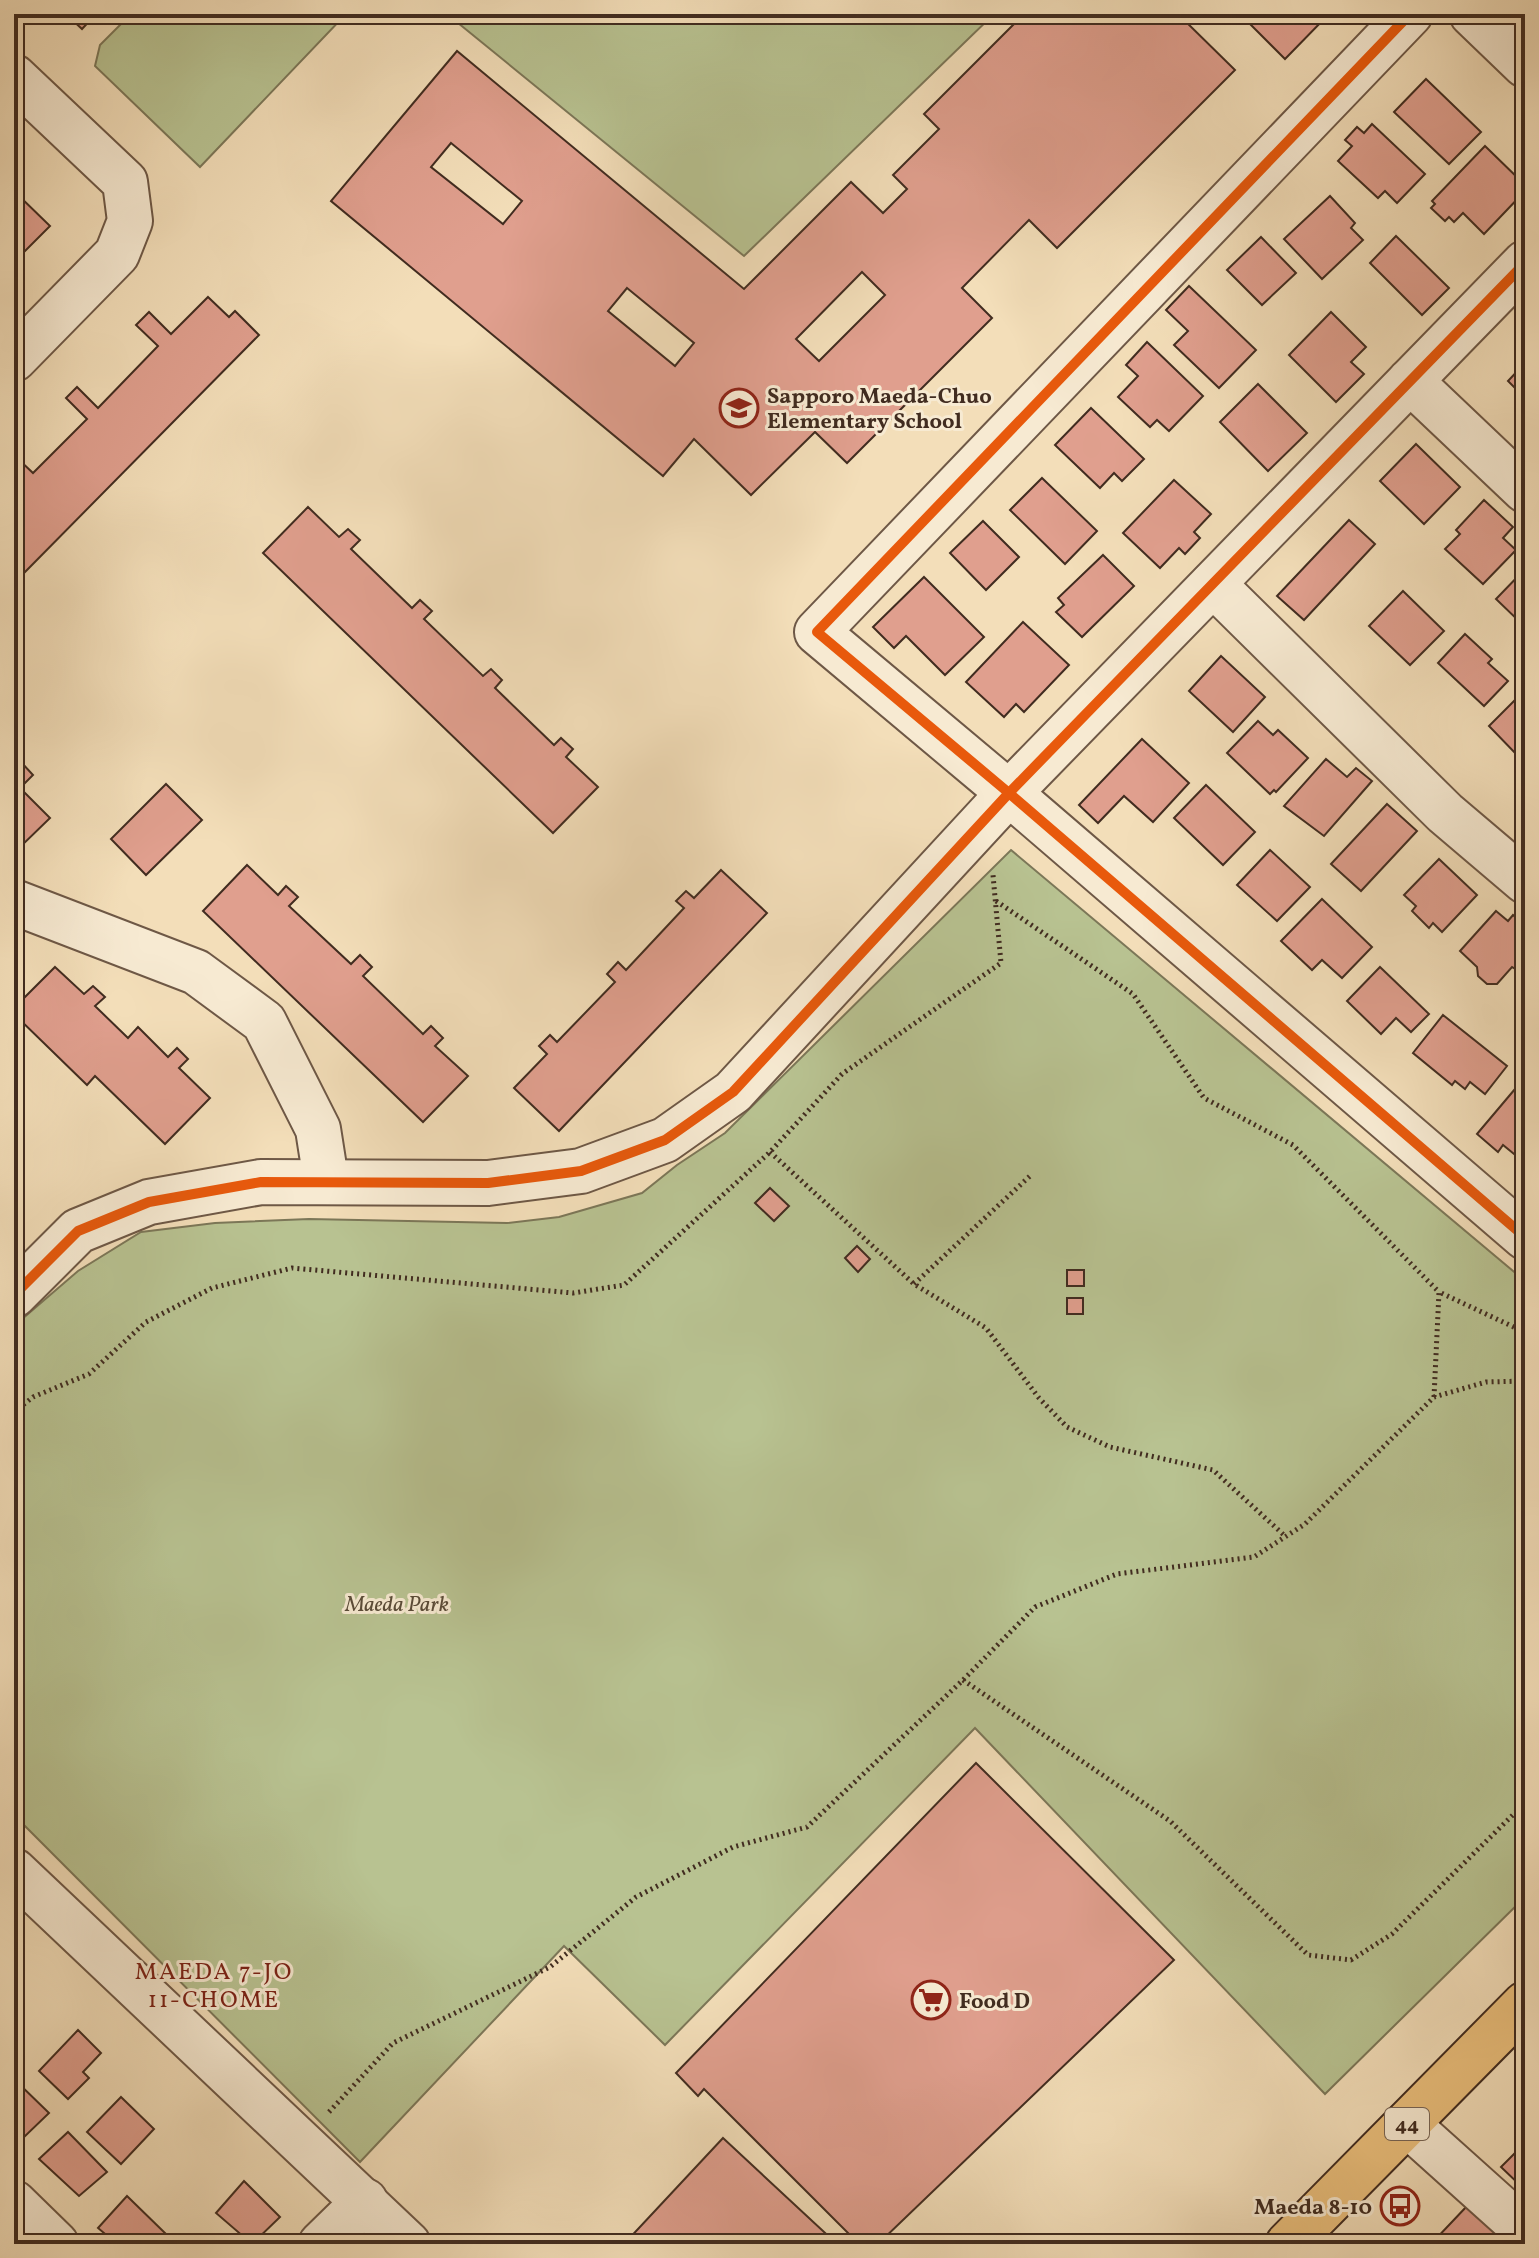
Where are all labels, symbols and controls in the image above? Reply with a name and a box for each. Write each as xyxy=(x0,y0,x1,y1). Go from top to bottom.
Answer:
place label: Sapporo Maeda-Chuo Elementary School xyxy=(767,382,992,438)
school or university icon: Sapporo Maeda-Chuo Elementary School xyxy=(718,387,760,429)
park label: Maeda Park xyxy=(344,1590,449,1621)
district label: MAEDA 7-JO 11-CHOME xyxy=(135,1956,293,2018)
supermarket icon: Food D xyxy=(910,1979,952,2021)
place label: Food D xyxy=(959,1987,1030,2018)
road number: 44 xyxy=(1385,2108,1429,2140)
bus stop icon: Maeda 8-10 xyxy=(1379,2185,1421,2227)
place label: Maeda 8-10 xyxy=(1254,2193,1372,2224)

